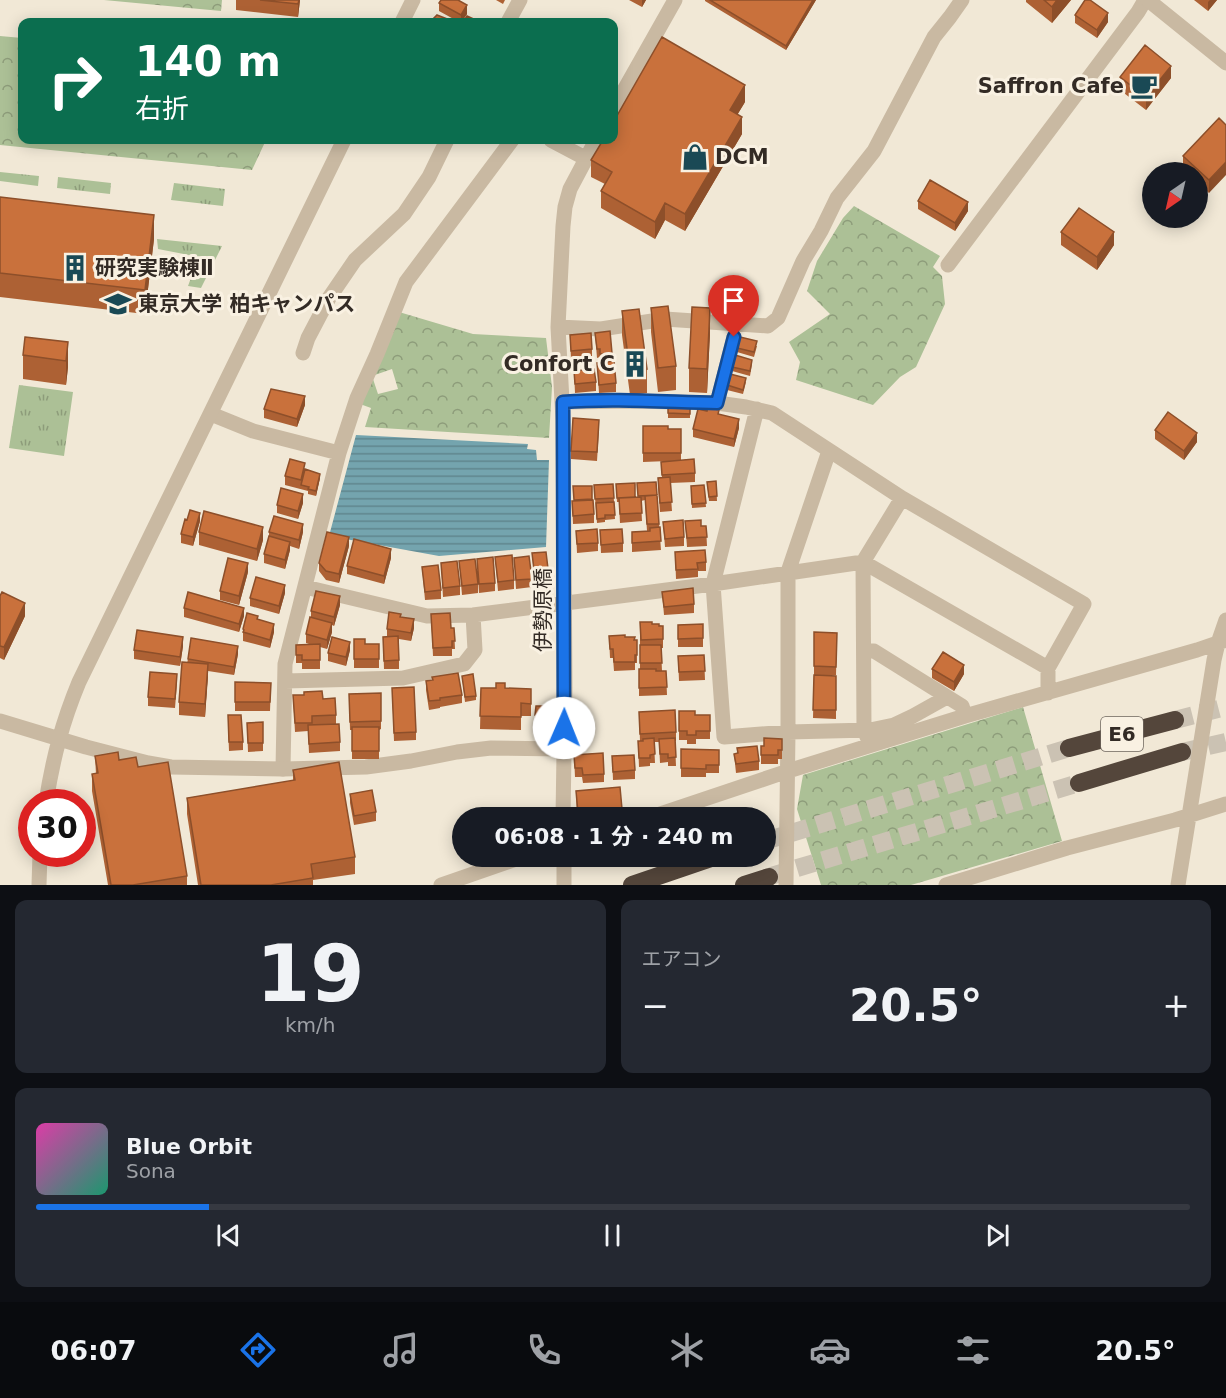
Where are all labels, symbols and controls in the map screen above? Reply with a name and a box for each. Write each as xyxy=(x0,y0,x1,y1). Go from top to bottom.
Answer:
text: 140 m xyxy=(135,37,281,86)
icon: right xyxy=(36,42,114,120)
cafe icon: Saffron Cafe xyxy=(1129,71,1159,101)
place label: Saffron Cafe xyxy=(978,74,1124,98)
text: 右折 xyxy=(135,93,189,124)
shop icon: DCM xyxy=(680,142,710,172)
place label: DCM xyxy=(715,145,769,169)
north arrow xyxy=(1142,162,1208,228)
map controls xyxy=(1142,162,1208,228)
building icon: 研究実験棟Ⅱ xyxy=(60,253,90,283)
place label: 研究実験棟Ⅱ xyxy=(95,256,214,280)
pin xyxy=(708,275,759,337)
icon: arrive xyxy=(717,284,750,317)
school or university icon: 東京大学 柏キャンパス xyxy=(103,289,133,319)
place label: 東京大学 柏キャンパス xyxy=(138,292,355,316)
building icon: Confort C xyxy=(620,349,650,379)
place label: Confort C xyxy=(504,352,615,376)
street label: 伊勢原橋 xyxy=(531,568,555,652)
position arrow xyxy=(532,696,596,760)
road number: E6 xyxy=(1101,717,1143,751)
speed limit sign: 30 xyxy=(18,789,96,867)
text: 06:08 · 1 分 · 240 m xyxy=(495,824,733,849)
text: 19 xyxy=(256,929,365,1019)
text: エアコン xyxy=(642,947,722,971)
text: 20.5° xyxy=(849,979,983,1032)
text: − xyxy=(642,986,669,1025)
text: + xyxy=(1162,986,1190,1025)
text: km/h xyxy=(285,1013,335,1037)
text: Blue Orbit xyxy=(126,1134,252,1159)
text: Sona xyxy=(126,1159,176,1183)
icon: previous xyxy=(212,1219,245,1252)
icon: pause xyxy=(596,1219,629,1252)
icon: next xyxy=(981,1219,1014,1252)
icon: directions xyxy=(237,1329,279,1371)
icon: music xyxy=(380,1329,422,1371)
icon: phone xyxy=(523,1329,565,1371)
icon: climate xyxy=(666,1329,708,1371)
icon: car xyxy=(809,1329,851,1371)
icon: filters xyxy=(952,1329,994,1371)
text: 06:07 xyxy=(50,1335,136,1366)
text: 20.5° xyxy=(1095,1335,1175,1366)

